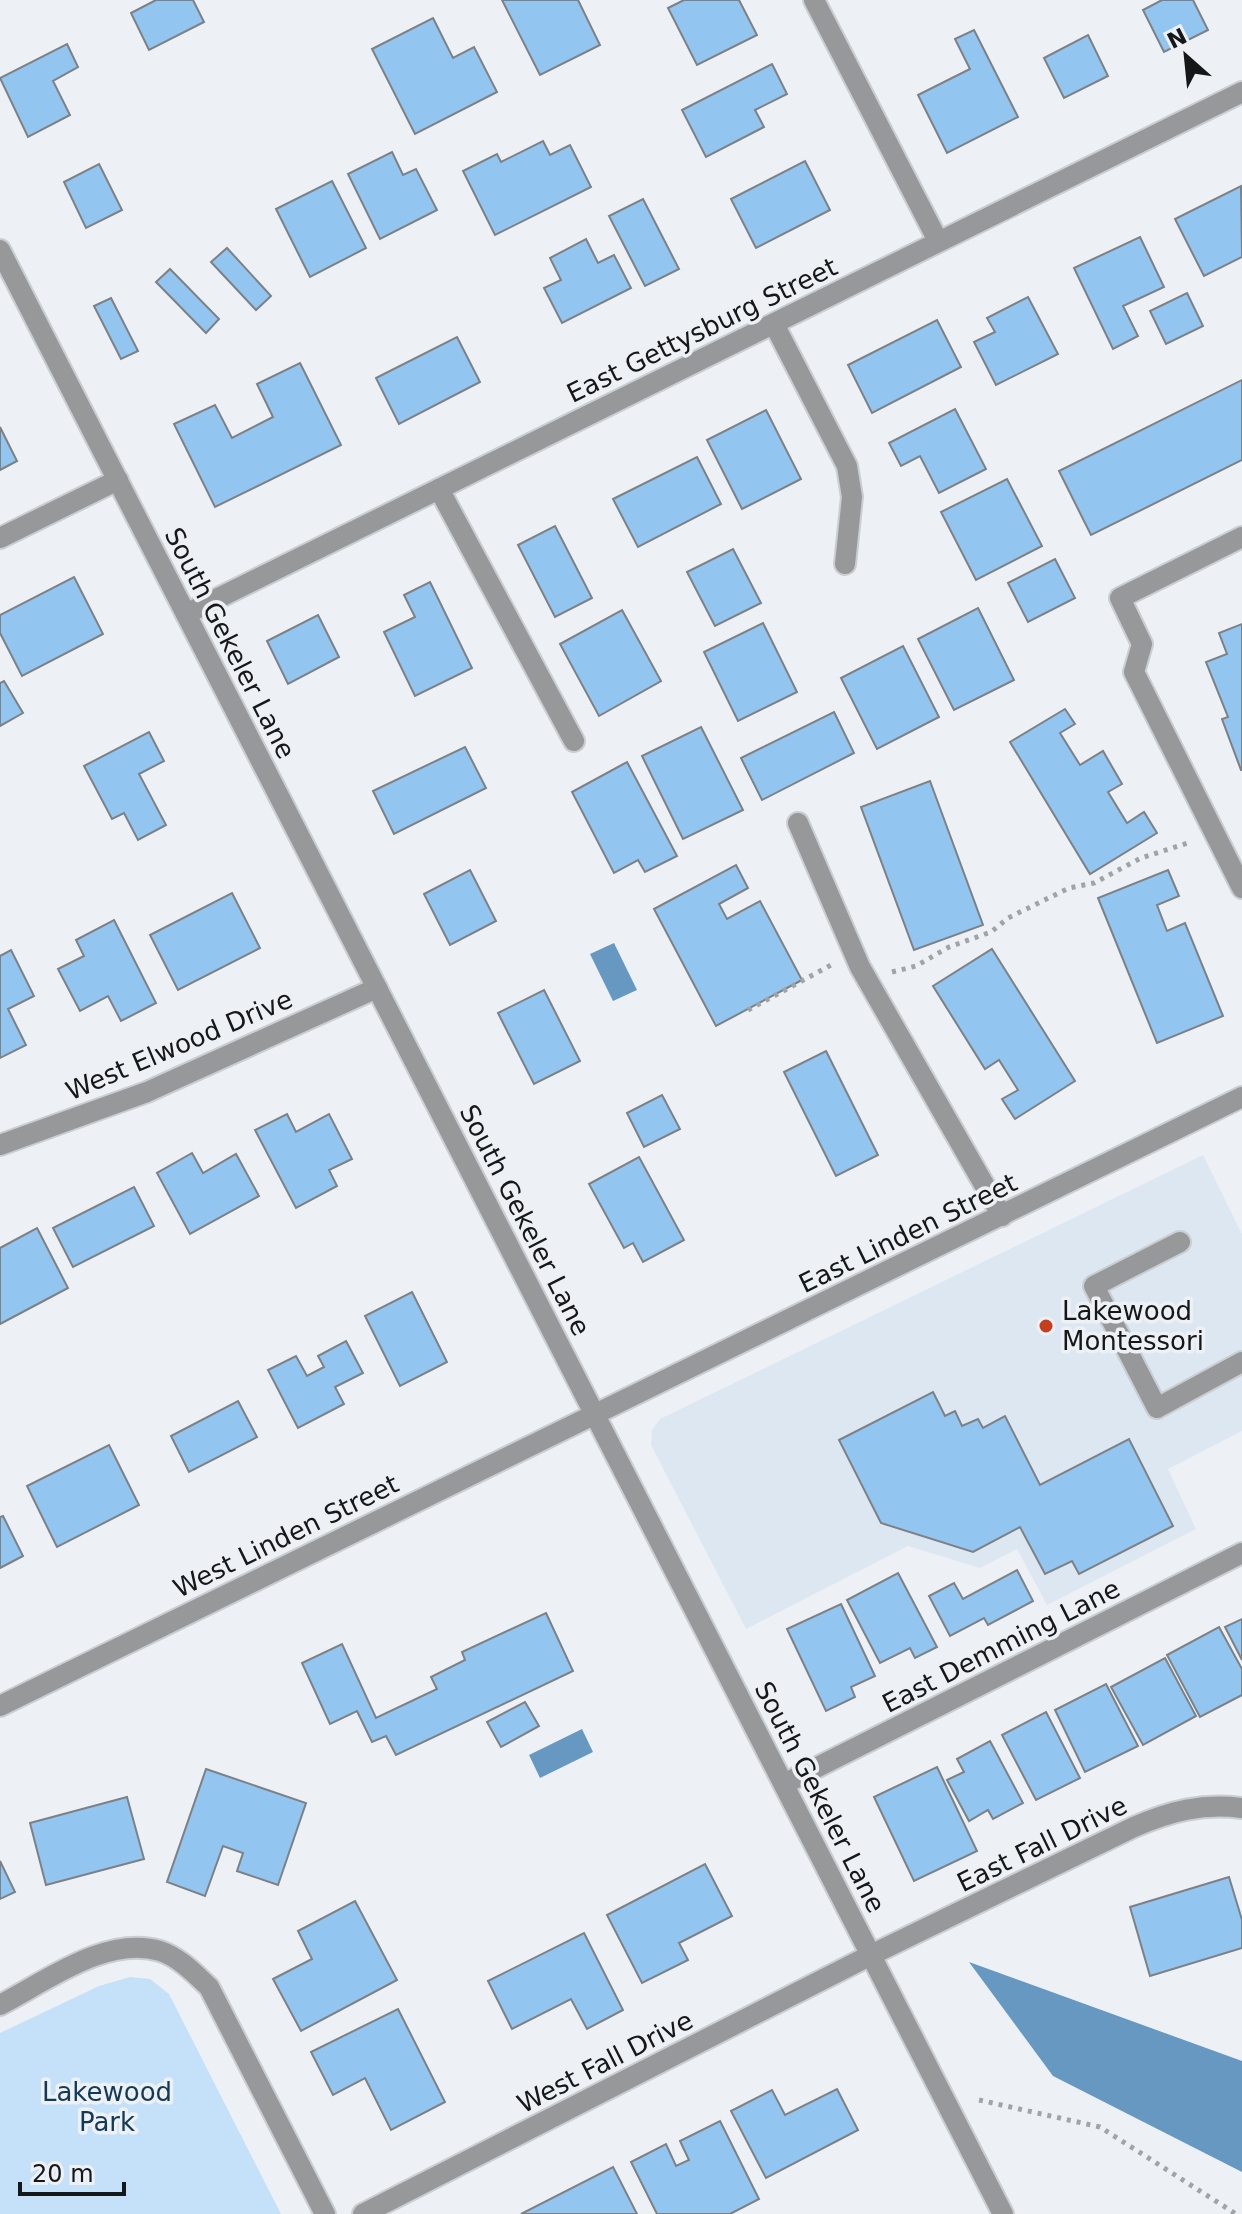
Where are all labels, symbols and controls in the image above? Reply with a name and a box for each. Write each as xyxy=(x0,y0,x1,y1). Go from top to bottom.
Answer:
north arrow xyxy=(1146,16,1226,96)
text: N xyxy=(1163,23,1191,54)
street label: East Gettysburg Street xyxy=(562,251,842,409)
street label: South Gekeler Lane xyxy=(159,523,301,763)
street label: West Elwood Drive xyxy=(61,984,297,1106)
street label: South Gekeler Lane xyxy=(454,1100,596,1340)
street label: East Linden Street xyxy=(794,1167,1022,1299)
place label: Lakewood Montessori xyxy=(1062,1296,1204,1356)
marker: Lakewood Montessori xyxy=(1037,1317,1055,1335)
street label: West Linden Street xyxy=(169,1468,403,1604)
street label: East Demming Lane xyxy=(877,1573,1125,1719)
street label: South Gekeler Lane xyxy=(749,1677,891,1917)
street label: East Fall Drive xyxy=(952,1790,1132,1898)
street label: West Fall Drive xyxy=(512,2005,698,2119)
park label: Lakewood Park xyxy=(42,2077,172,2137)
scale bar xyxy=(20,2146,124,2196)
text: 20 m xyxy=(32,2160,94,2188)

